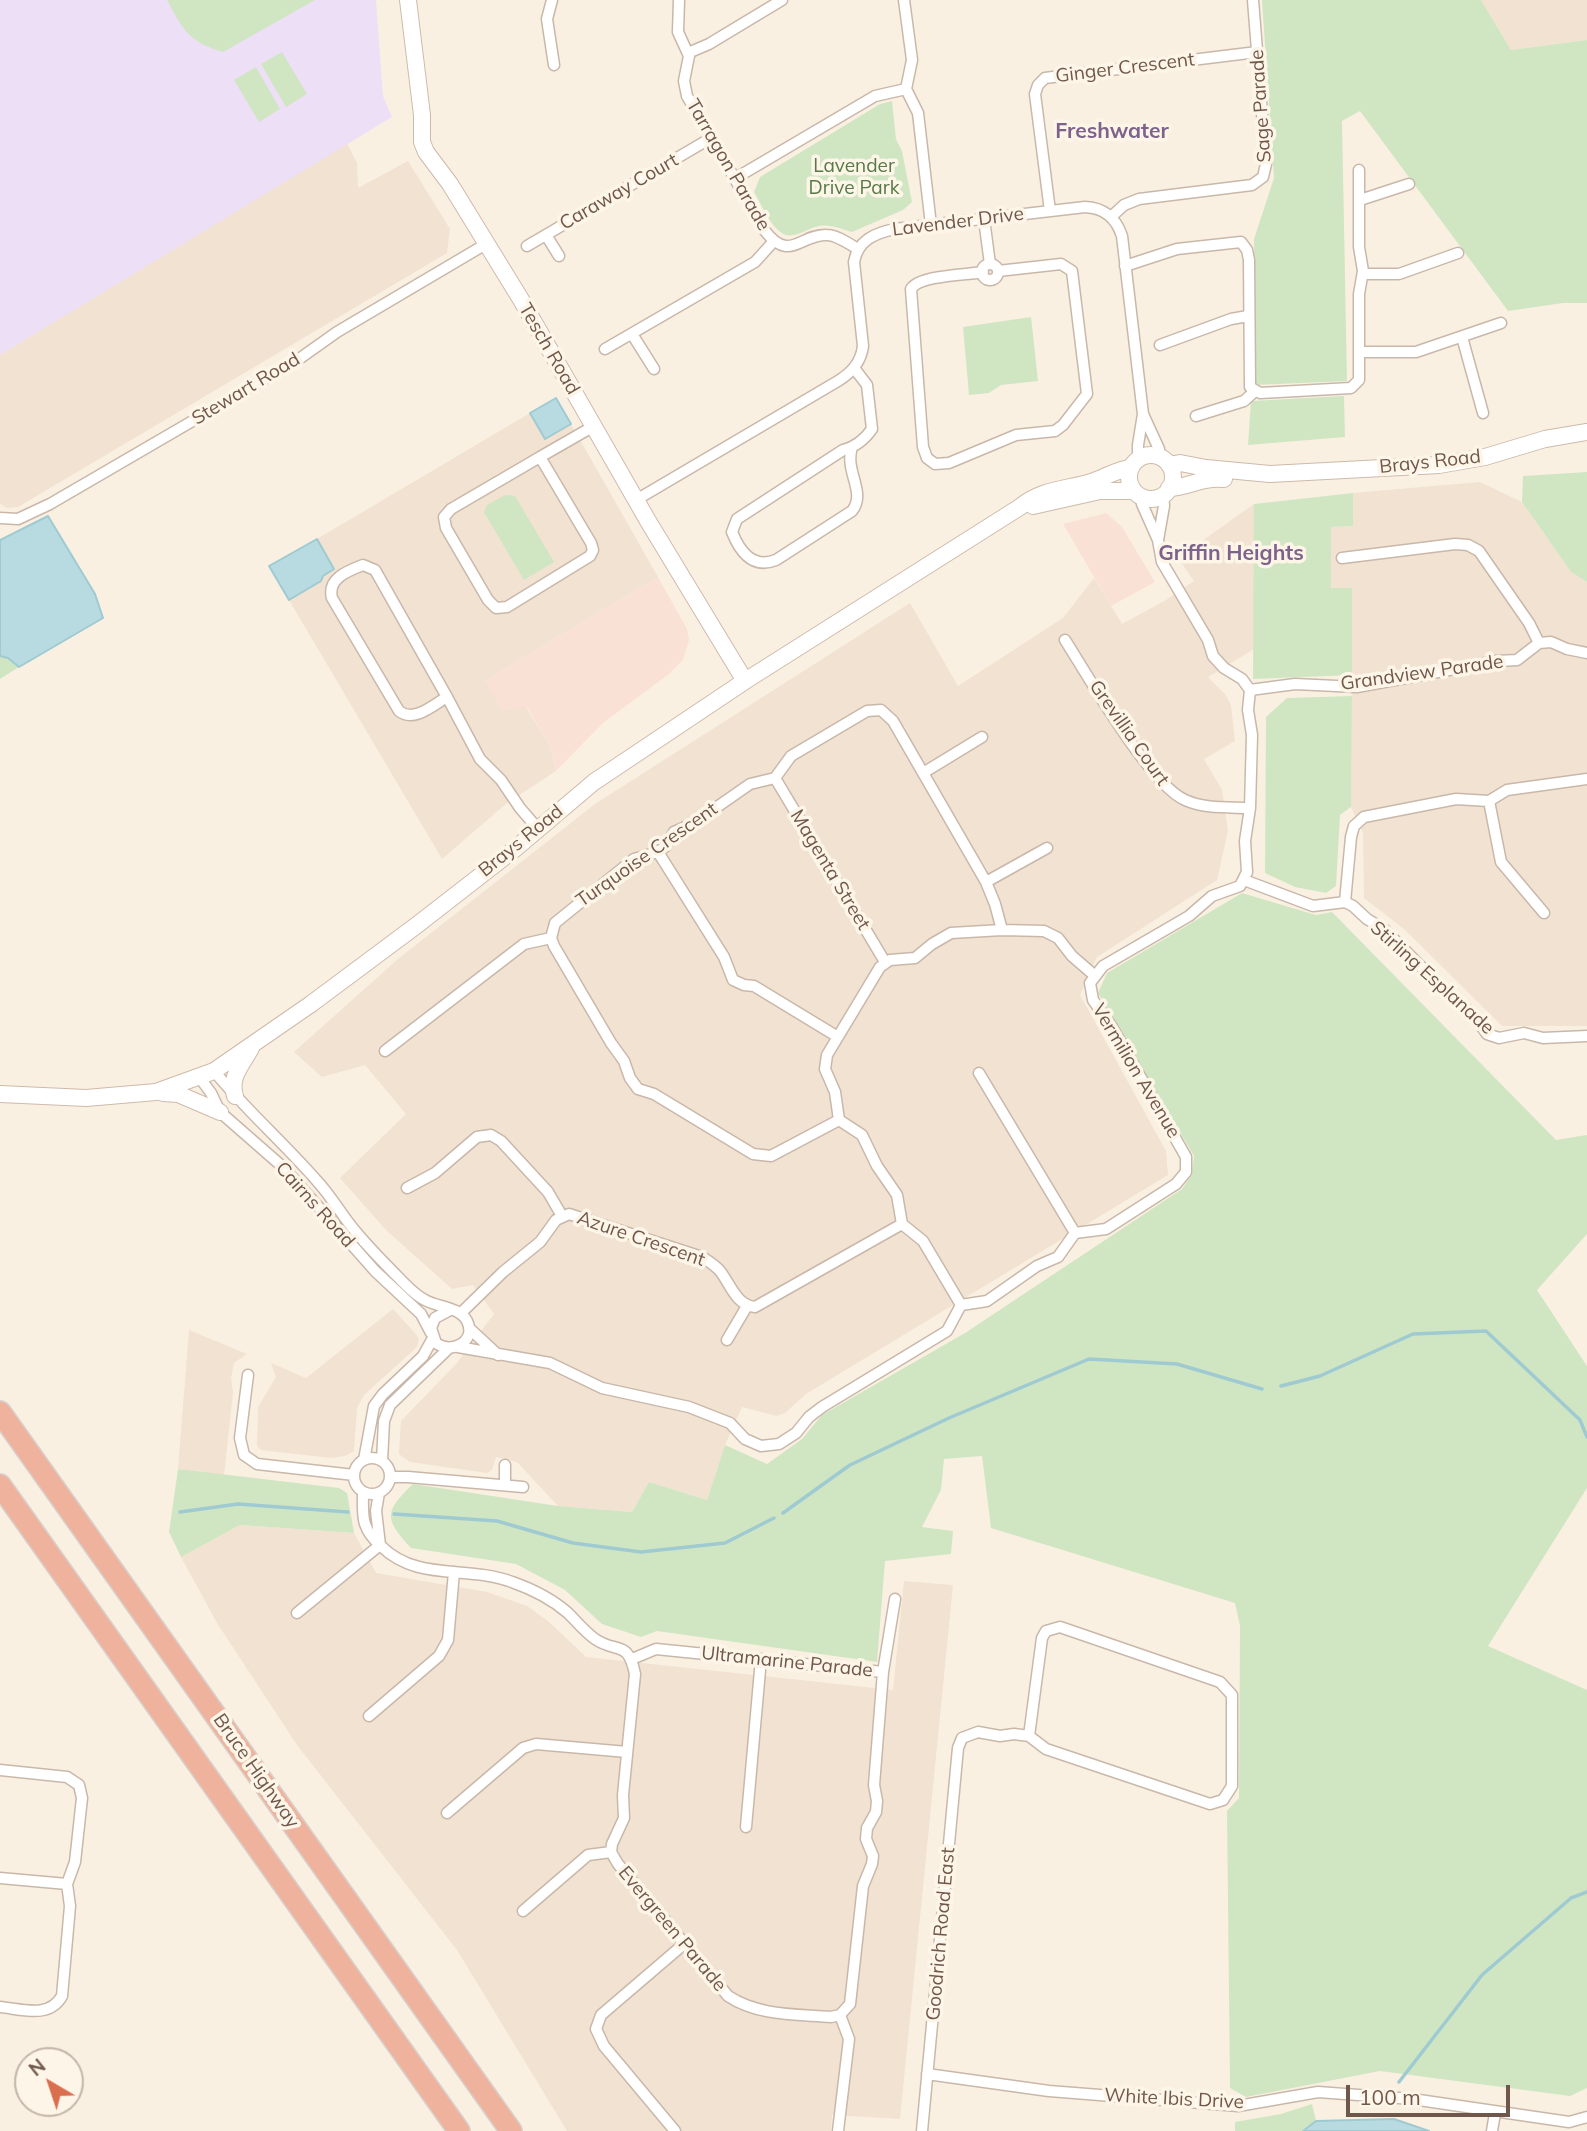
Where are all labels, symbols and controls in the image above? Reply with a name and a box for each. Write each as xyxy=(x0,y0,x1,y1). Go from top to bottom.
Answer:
street label: Ginger Crescent xyxy=(1054,48,1196,88)
street label: Sage Parade xyxy=(1246,49,1276,163)
street label: Tarragon Parade xyxy=(681,95,775,235)
district label: Freshwater xyxy=(1055,119,1169,145)
street label: Caraway Court xyxy=(556,149,682,235)
park label: Lavender Drive Park xyxy=(809,155,899,199)
street label: Lavender Drive xyxy=(891,203,1025,241)
street label: Tesch Road xyxy=(514,299,584,399)
street label: Stewart Road xyxy=(188,348,304,430)
street label: Brays Road xyxy=(1378,445,1482,479)
district label: Griffin Heights xyxy=(1158,541,1304,567)
street label: Grandview Parade xyxy=(1339,650,1505,696)
street label: Grevillia Court xyxy=(1084,676,1174,790)
street label: Turquoise Crescent xyxy=(572,798,722,912)
street label: Brays Road xyxy=(474,800,568,882)
street label: Magenta Street xyxy=(785,806,875,934)
street label: Stirling Esplanade xyxy=(1365,916,1499,1040)
street label: Vermilion Avenue xyxy=(1087,1000,1185,1142)
street label: Cairns Road xyxy=(271,1157,359,1253)
street label: Azure Crescent xyxy=(574,1206,708,1272)
street label: Ultramarine Parade xyxy=(700,1642,874,1682)
street label: Bruce Highway xyxy=(208,1709,304,1833)
street label: Goodrich Road East xyxy=(922,1846,960,2022)
street label: Evergreen Parade xyxy=(613,1862,731,1996)
north arrow xyxy=(14,2047,84,2117)
text: N xyxy=(24,2053,50,2081)
scale bar xyxy=(1349,2072,1514,2116)
street label: White Ibis Drive xyxy=(1104,2084,1244,2114)
text: 100 m xyxy=(1359,2084,1421,2110)

